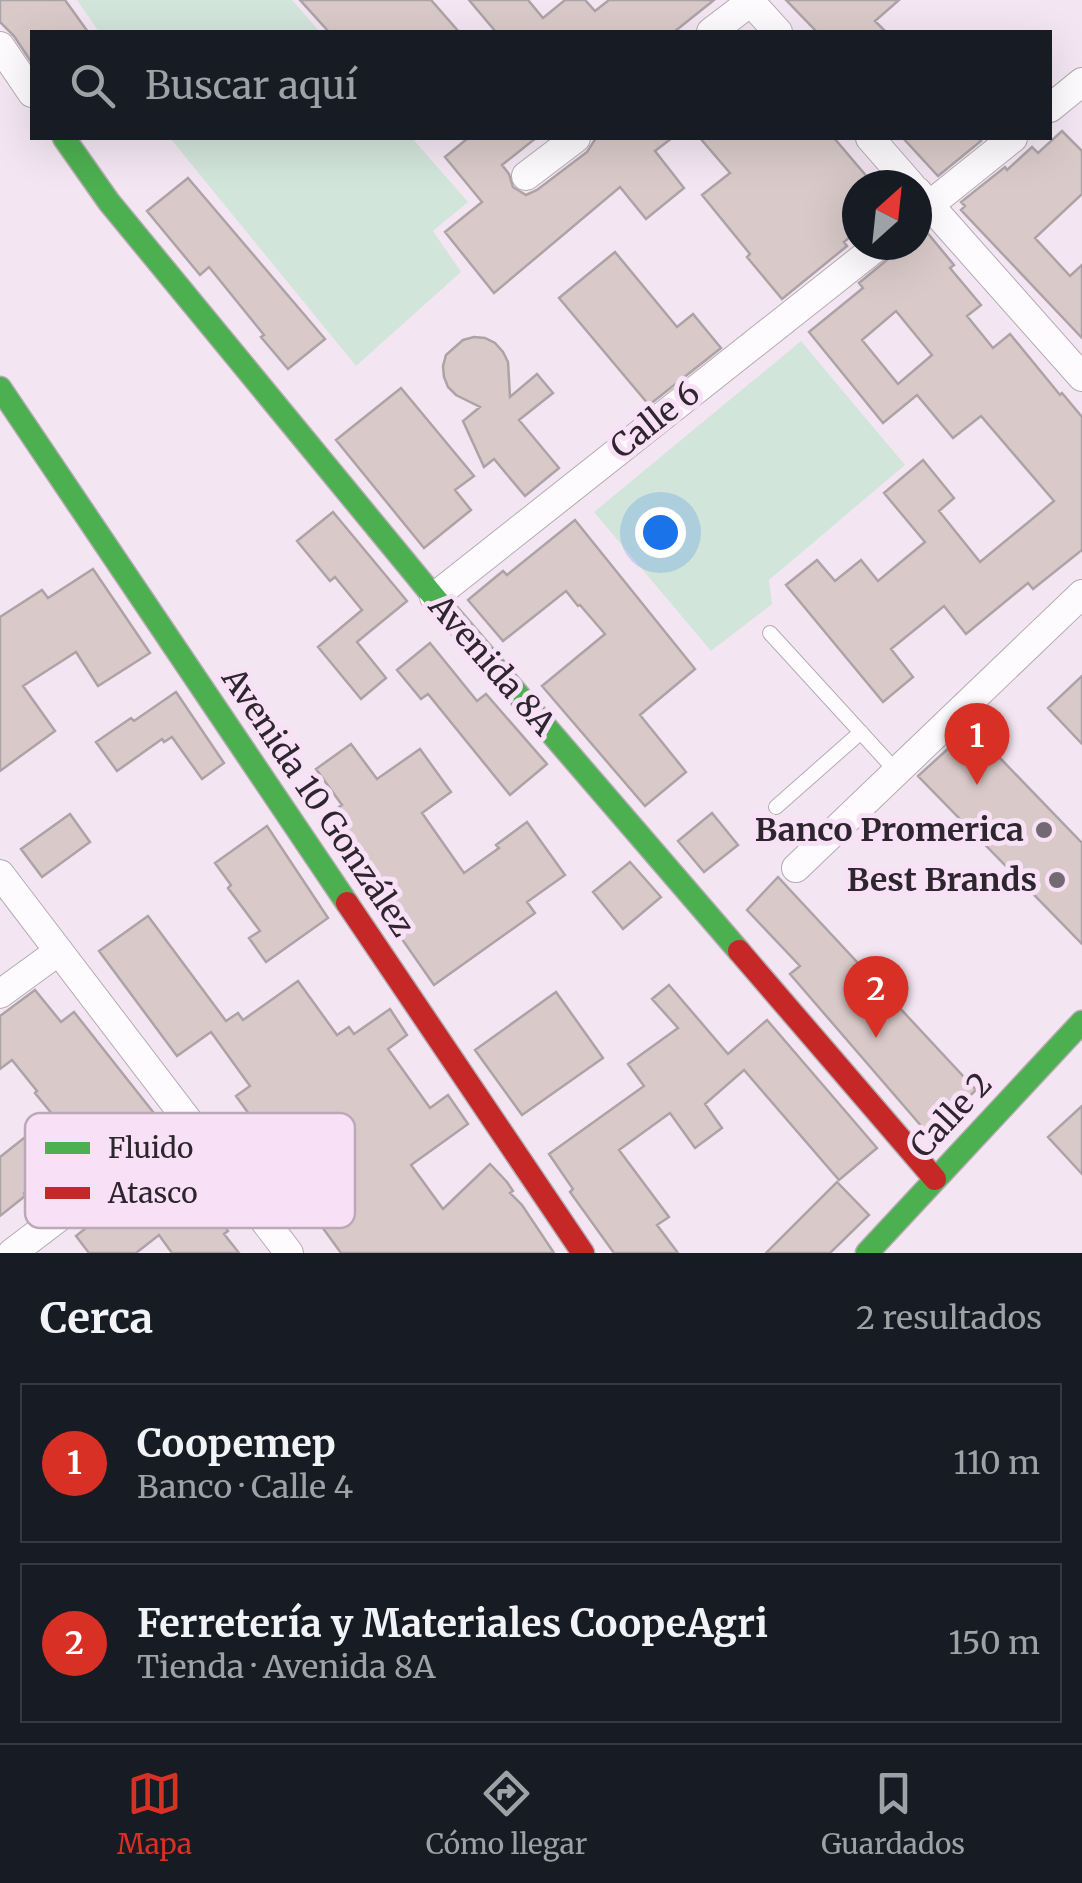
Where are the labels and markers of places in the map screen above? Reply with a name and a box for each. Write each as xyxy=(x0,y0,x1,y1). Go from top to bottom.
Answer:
pin: 1 xyxy=(944,702,1010,785)
place label: Banco Promerica xyxy=(755,810,1024,850)
marker: Banco Promerica xyxy=(1033,819,1055,841)
place label: Best Brands xyxy=(847,860,1037,900)
marker: Best Brands xyxy=(1046,869,1068,891)
pin: 2 xyxy=(844,956,908,1038)

